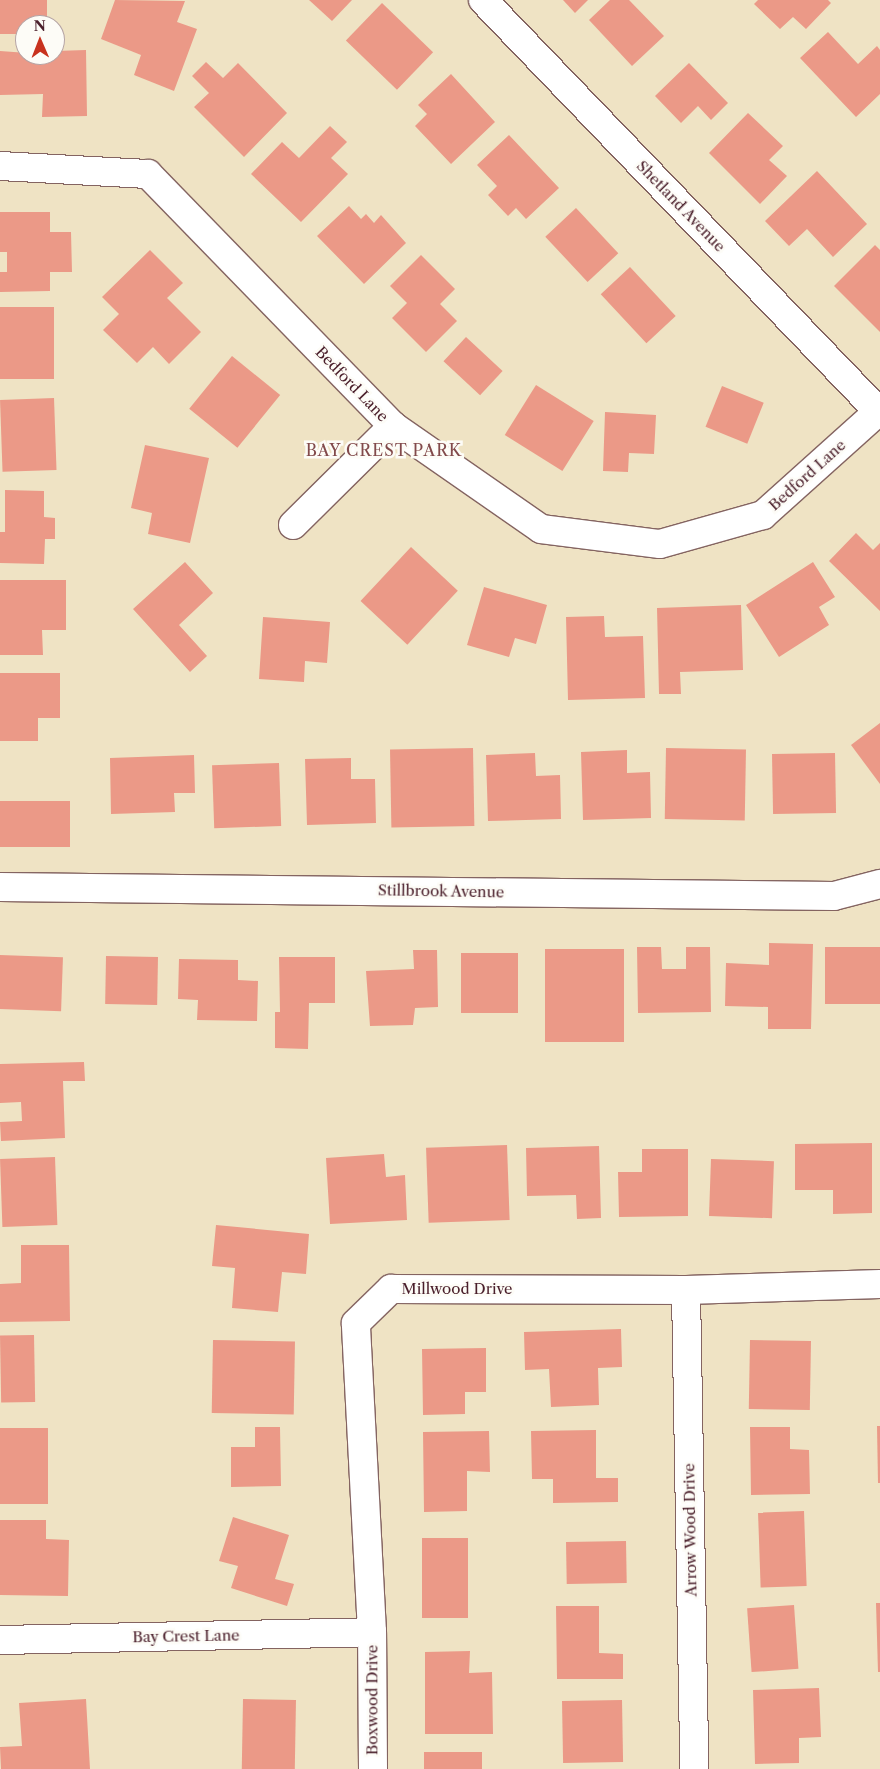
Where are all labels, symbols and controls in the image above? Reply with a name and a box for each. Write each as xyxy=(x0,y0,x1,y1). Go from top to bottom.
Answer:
north arrow xyxy=(15,15,65,65)
text: N xyxy=(34,17,46,35)
street label: Shetland Avenue xyxy=(633,156,729,256)
street label: Bedford Lane xyxy=(312,343,392,425)
street label: Bedford Lane xyxy=(765,436,849,514)
district label: BAY CREST PARK xyxy=(303,440,465,460)
street label: Stillbrook Avenue xyxy=(377,881,505,901)
street label: Millwood Drive xyxy=(402,1280,512,1298)
street label: Arrow Wood Drive xyxy=(680,1463,700,1597)
street label: Bay Crest Lane xyxy=(132,1626,240,1646)
street label: Boxwood Drive xyxy=(363,1645,381,1755)

